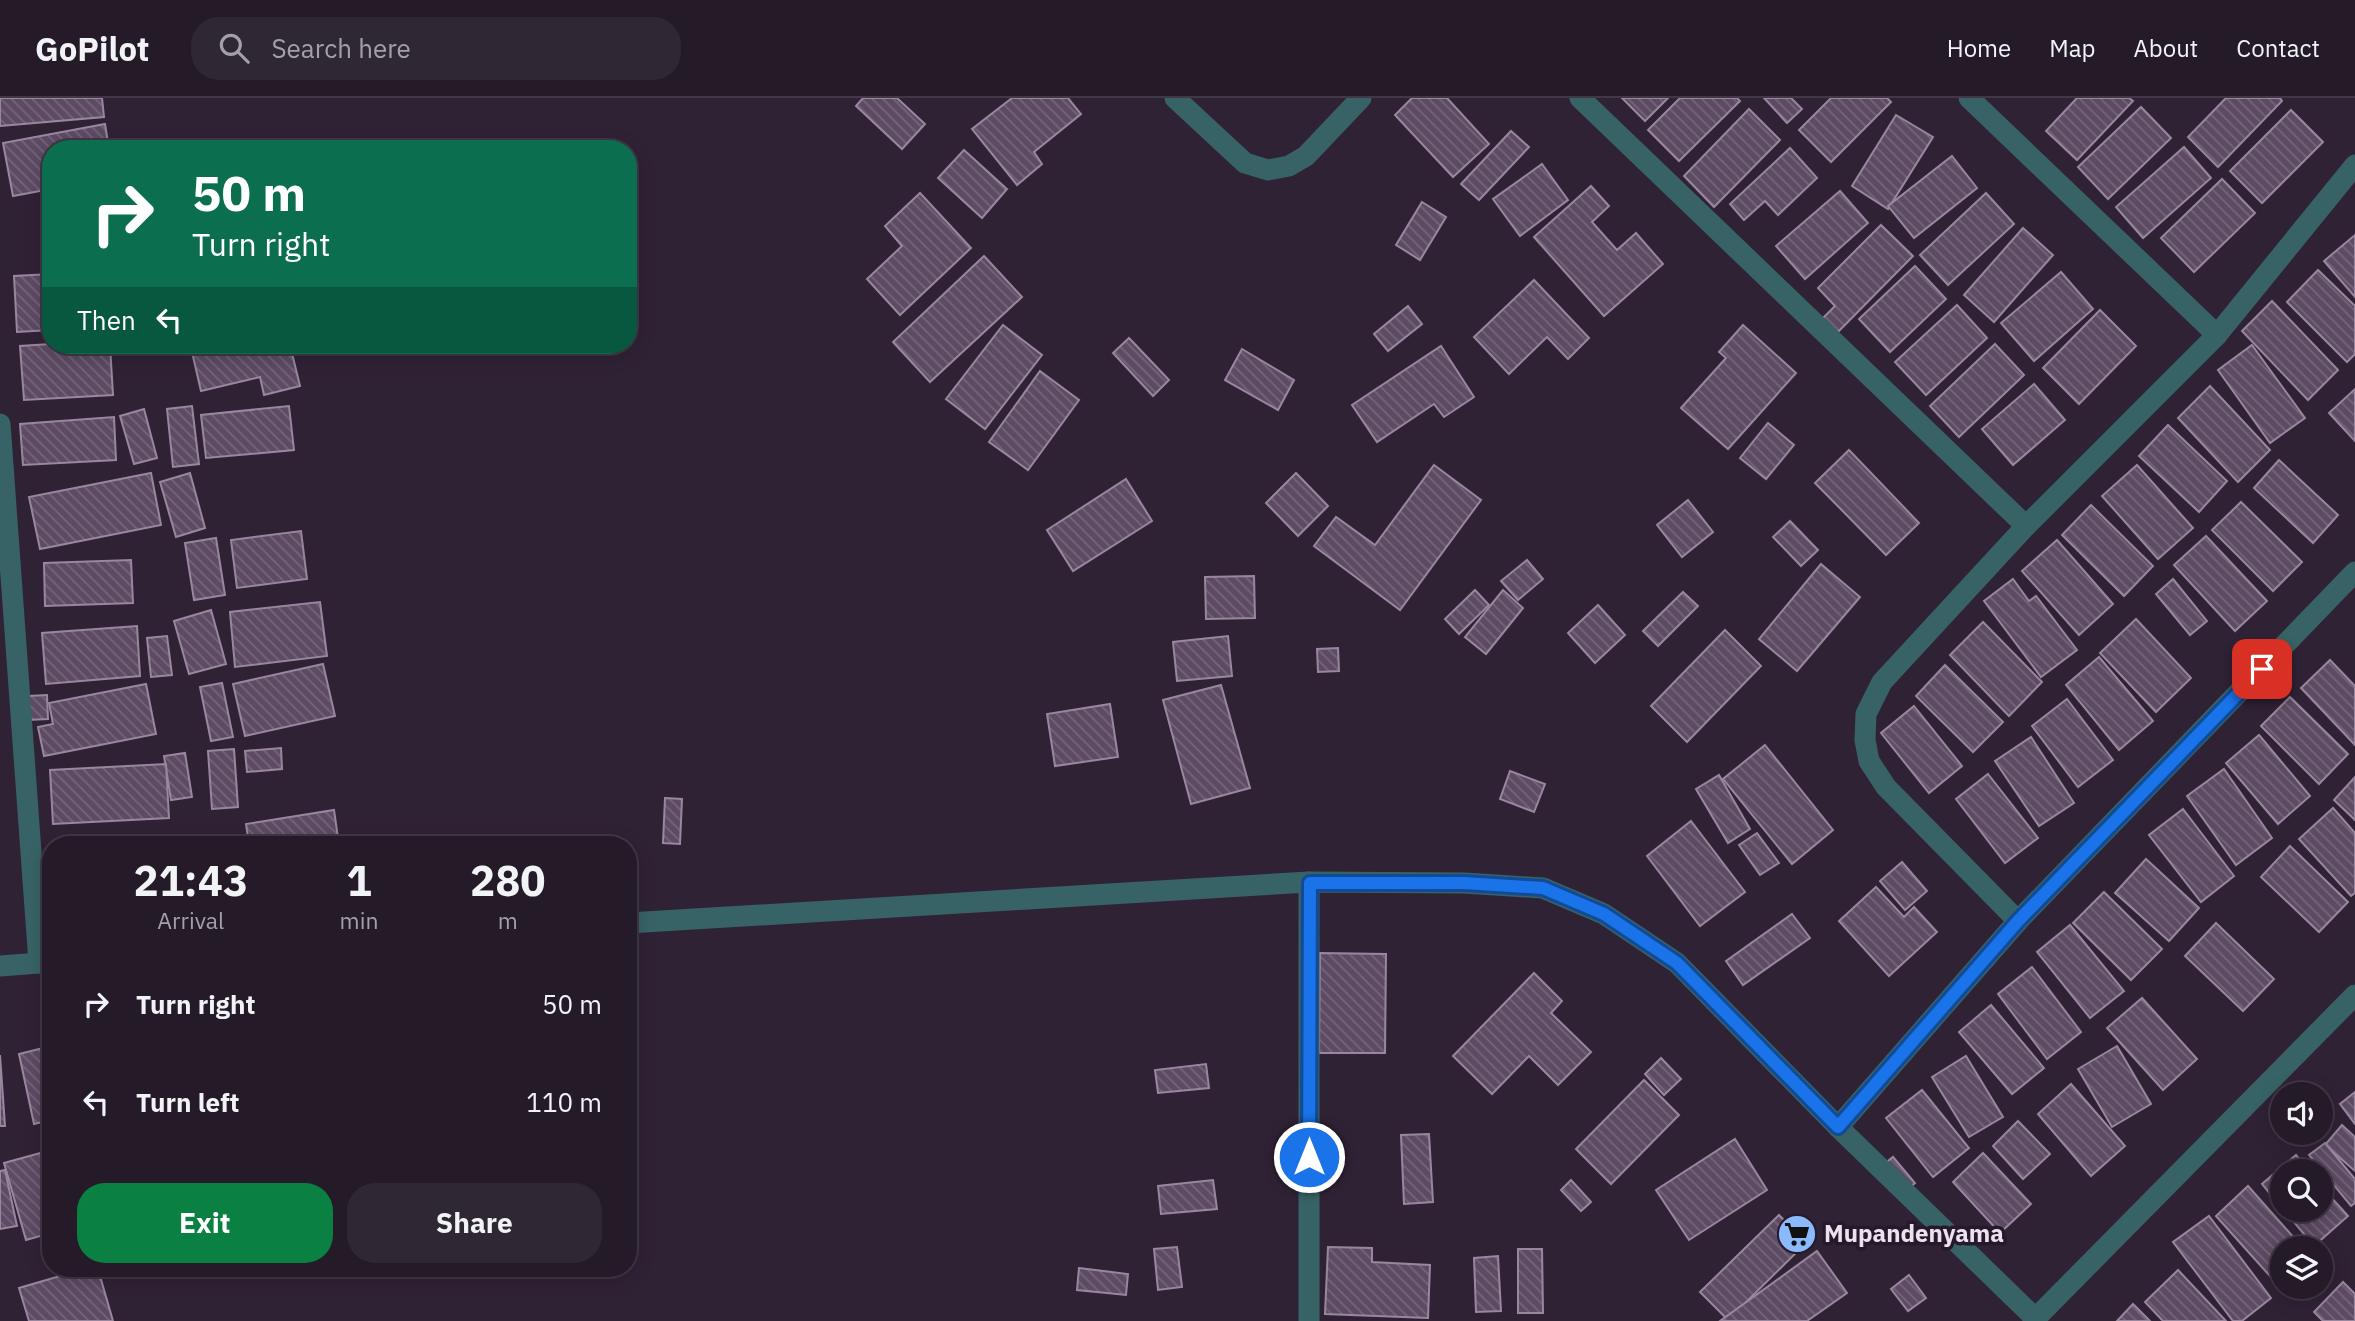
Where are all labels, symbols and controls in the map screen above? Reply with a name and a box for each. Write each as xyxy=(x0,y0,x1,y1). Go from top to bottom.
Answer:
search box xyxy=(191,17,681,80)
text: GoPilot xyxy=(35,27,149,70)
icon: search xyxy=(215,29,253,67)
text: Search here xyxy=(271,31,411,65)
text: Home xyxy=(1947,32,2011,64)
text: Map xyxy=(2049,32,2095,64)
text: About xyxy=(2133,32,2198,64)
text: Contact xyxy=(2236,32,2320,64)
text: 50 m xyxy=(192,161,306,224)
icon: right xyxy=(77,168,168,259)
text: Turn right xyxy=(192,223,330,265)
icon: left xyxy=(150,301,188,339)
text: Then xyxy=(77,303,136,337)
pin xyxy=(2232,639,2292,699)
icon: arrive xyxy=(2243,650,2281,688)
text: 21:43 xyxy=(133,853,248,908)
text: 1 xyxy=(346,853,372,908)
text: 280 xyxy=(470,853,546,908)
text: Arrival xyxy=(157,905,224,935)
text: min xyxy=(340,905,378,935)
text: m xyxy=(498,905,518,935)
icon: right xyxy=(77,985,115,1023)
text: Turn right xyxy=(136,987,255,1021)
text: 50 m xyxy=(542,987,602,1021)
map controls xyxy=(2270,1082,2333,1299)
button: sound xyxy=(2270,1082,2333,1145)
icon: left xyxy=(77,1083,115,1121)
text: Turn left xyxy=(136,1085,239,1119)
text: 110 m xyxy=(526,1085,602,1119)
position arrow xyxy=(1272,1120,1346,1194)
button: search xyxy=(2270,1159,2333,1222)
button: Exit xyxy=(77,1183,333,1263)
button: Share xyxy=(347,1183,602,1263)
supermarket icon: Mupandenyama xyxy=(1776,1213,1818,1255)
place label: Mupandenyama xyxy=(1824,1217,2004,1249)
button: layers xyxy=(2270,1236,2333,1299)

